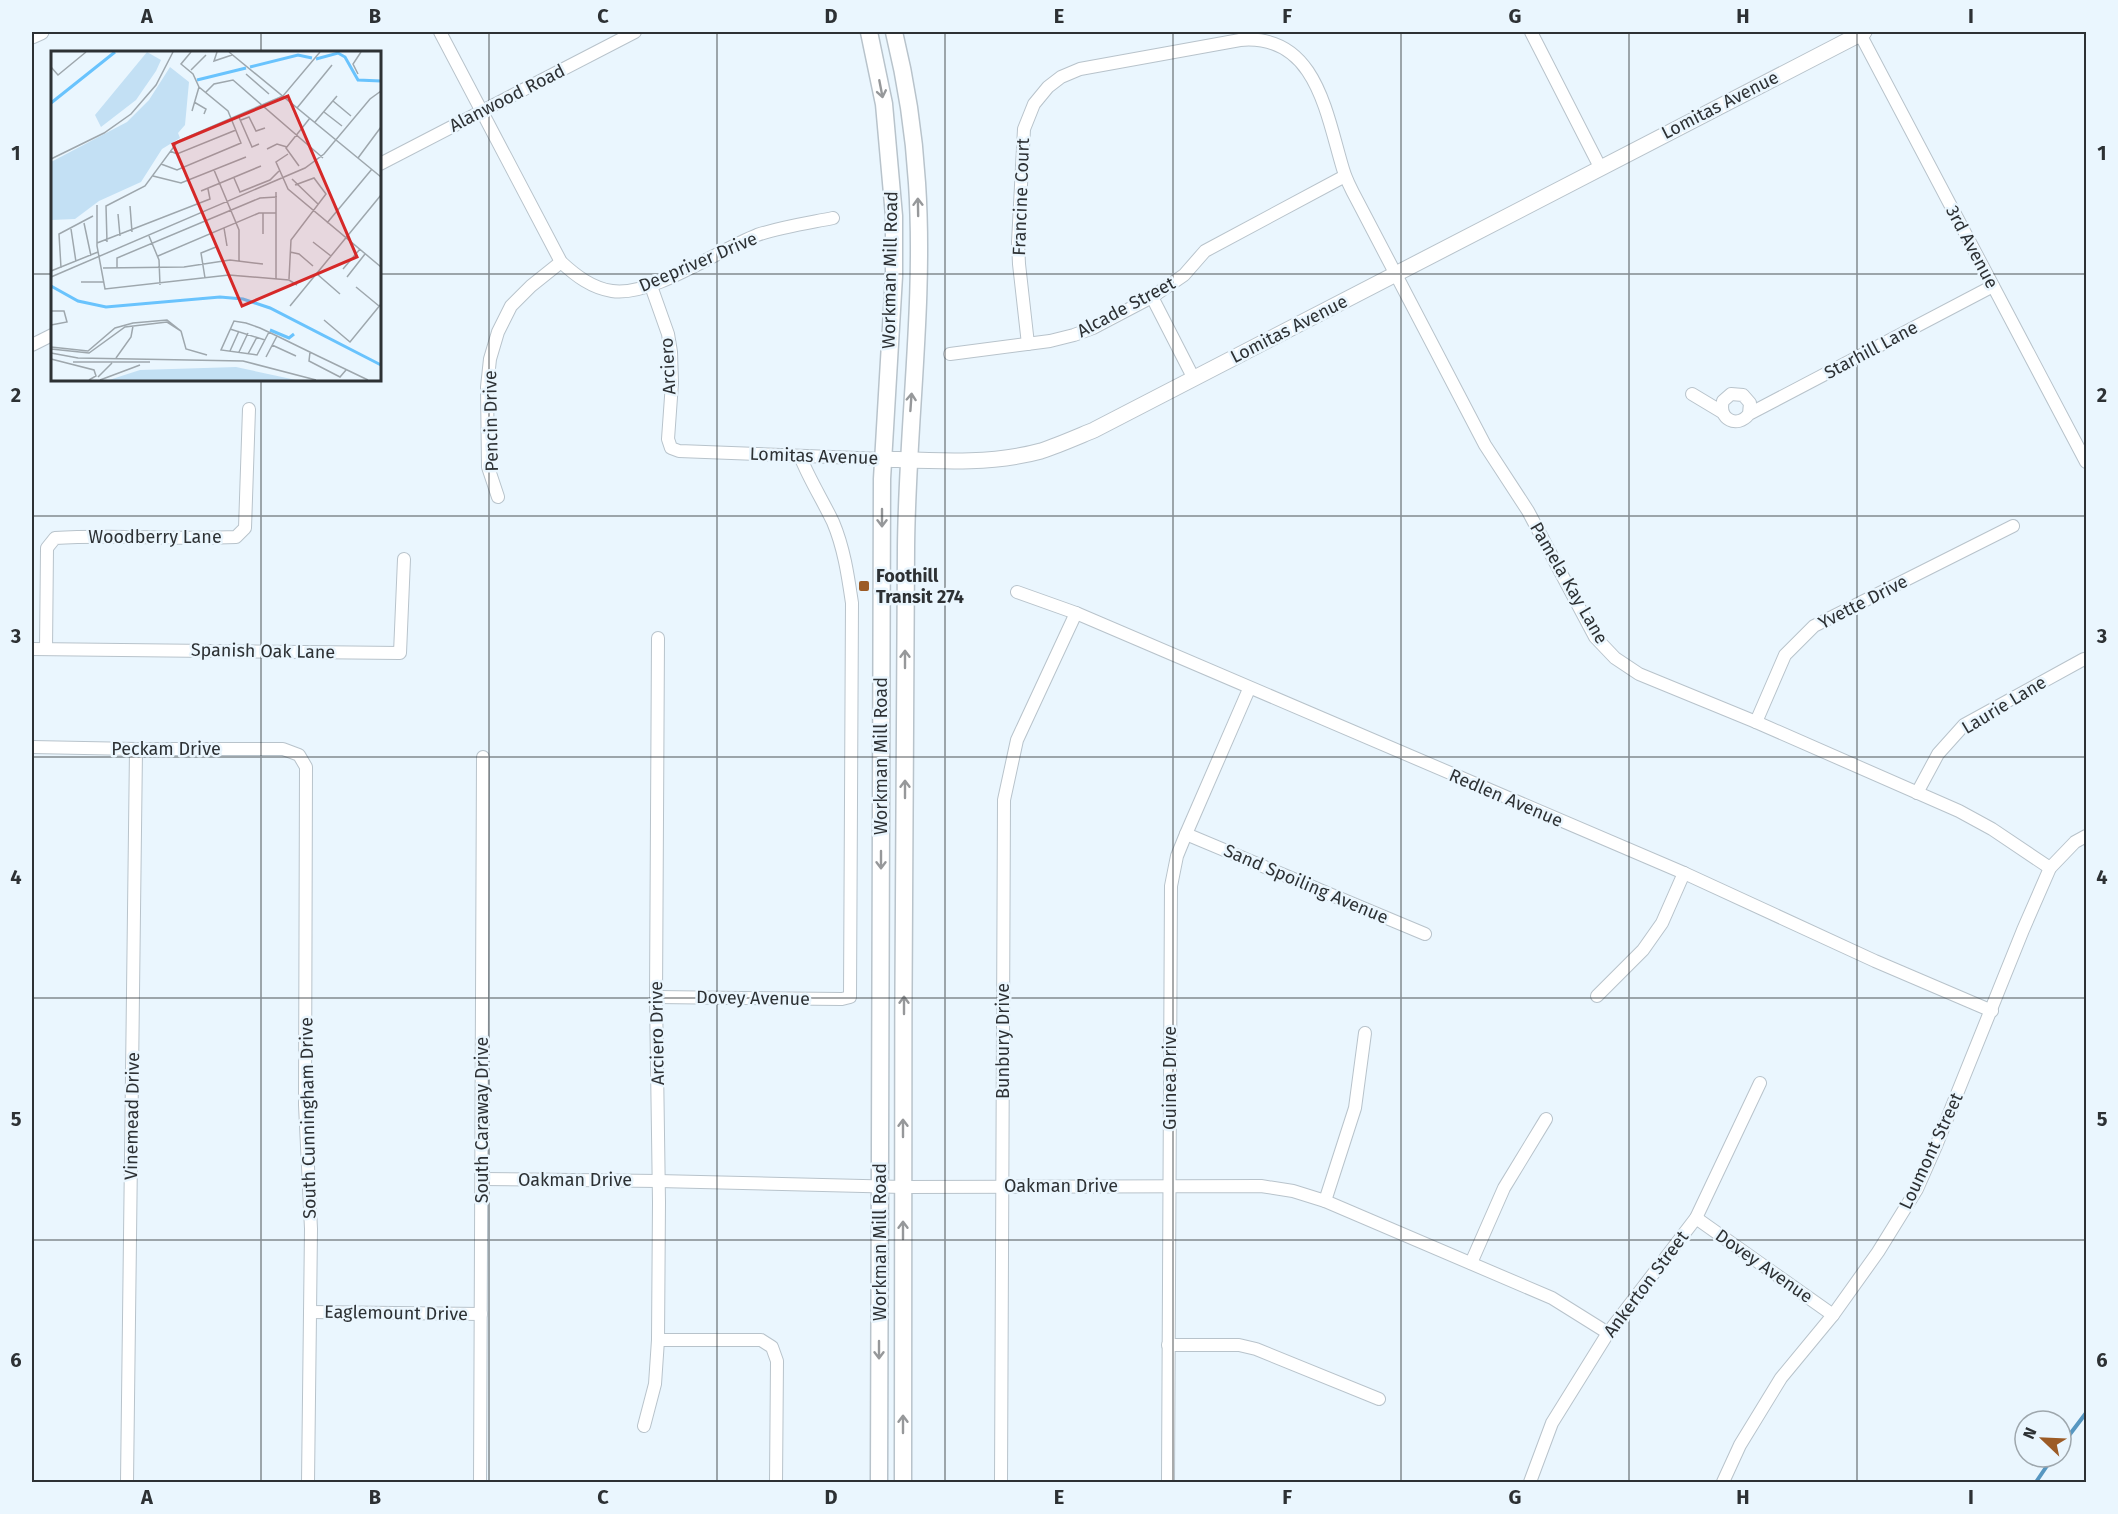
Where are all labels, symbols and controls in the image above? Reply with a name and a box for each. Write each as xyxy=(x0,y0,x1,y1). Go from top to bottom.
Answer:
text: A xyxy=(140,4,154,28)
text: B xyxy=(369,4,381,28)
text: C xyxy=(597,4,609,28)
text: D xyxy=(824,4,838,28)
text: E xyxy=(1054,4,1064,28)
text: F xyxy=(1282,4,1292,28)
text: G xyxy=(1509,4,1521,28)
text: H xyxy=(1736,4,1750,28)
text: I xyxy=(1968,4,1974,28)
inset map xyxy=(51,51,381,381)
street label: Alanwood Road xyxy=(446,59,568,137)
street label: Lomitas Avenue xyxy=(1658,66,1782,144)
one-way arrow xyxy=(876,78,887,98)
street label: Francine Court xyxy=(1008,137,1034,256)
text: 1 xyxy=(11,141,21,165)
text: 1 xyxy=(2097,141,2107,165)
street label: Workman Mill Road xyxy=(878,191,902,349)
one-way arrow xyxy=(912,197,923,217)
street label: 3rd Avenue xyxy=(1941,202,2003,292)
street label: Deepriver Drive xyxy=(636,227,760,297)
street label: Alcade Street xyxy=(1073,272,1179,342)
street label: Lomitas Avenue xyxy=(1227,290,1351,368)
street label: Starhill Lane xyxy=(1820,316,1922,384)
street label: Arciero xyxy=(656,337,680,395)
street label: Pencin Drive xyxy=(479,370,503,472)
text: 2 xyxy=(11,383,21,407)
text: 2 xyxy=(2097,383,2107,407)
one-way arrow xyxy=(906,392,917,412)
street label: Lomitas Avenue xyxy=(749,443,879,469)
one-way arrow xyxy=(876,507,888,527)
street label: Pamela Kay Lane xyxy=(1525,518,1613,648)
street label: Woodberry Lane xyxy=(88,526,222,548)
place label: Foothill Transit 274 xyxy=(876,565,964,608)
street label: Yvette Drive xyxy=(1815,570,1911,634)
marker: Foothill Transit 274 xyxy=(857,579,871,593)
text: 3 xyxy=(10,624,21,648)
text: 3 xyxy=(2096,624,2107,648)
street label: Spanish Oak Lane xyxy=(191,639,335,663)
one-way arrow xyxy=(899,649,911,669)
street label: Laurie Lane xyxy=(1958,671,2050,739)
street label: Workman Mill Road xyxy=(870,677,892,835)
street label: Peckam Drive xyxy=(111,738,221,760)
street label: Redlen Avenue xyxy=(1446,764,1566,832)
one-way arrow xyxy=(899,780,911,800)
street label: Sand Spoiling Avenue xyxy=(1220,839,1392,929)
one-way arrow xyxy=(875,849,887,869)
text: 4 xyxy=(10,865,22,889)
text: 4 xyxy=(2096,865,2108,889)
street label: Arciero Drive xyxy=(645,981,669,1085)
street label: Bunbury Drive xyxy=(992,983,1014,1099)
street label: Dovey Avenue xyxy=(696,986,810,1010)
one-way arrow xyxy=(898,996,910,1016)
street label: South Cunningham Drive xyxy=(295,1017,321,1219)
street label: Guinea Drive xyxy=(1159,1026,1181,1130)
street label: South Caraway Drive xyxy=(471,1037,493,1203)
street label: Vinemead Drive xyxy=(120,1052,144,1180)
street label: Loumont Street xyxy=(1894,1089,1968,1213)
text: 5 xyxy=(11,1107,22,1131)
text: 5 xyxy=(2097,1107,2108,1131)
one-way arrow xyxy=(897,1119,909,1139)
street label: Workman Mill Road xyxy=(869,1163,891,1321)
street label: Oakman Drive xyxy=(518,1169,632,1191)
street label: Oakman Drive xyxy=(1004,1175,1118,1197)
one-way arrow xyxy=(897,1221,909,1241)
street label: Dovey Avenue xyxy=(1711,1224,1817,1308)
street label: Ankerton Street xyxy=(1599,1226,1693,1342)
street label: Eaglemount Drive xyxy=(324,1301,468,1325)
one-way arrow xyxy=(873,1340,885,1360)
text: 6 xyxy=(10,1348,22,1372)
text: 6 xyxy=(2096,1348,2108,1372)
north arrow xyxy=(2013,1409,2073,1469)
one-way arrow xyxy=(897,1415,909,1435)
text: N xyxy=(2019,1425,2040,1442)
text: A xyxy=(140,1485,154,1509)
text: B xyxy=(369,1485,381,1509)
text: C xyxy=(597,1485,609,1509)
text: D xyxy=(824,1485,838,1509)
text: E xyxy=(1054,1485,1064,1509)
text: F xyxy=(1282,1485,1292,1509)
text: G xyxy=(1509,1485,1521,1509)
text: H xyxy=(1736,1485,1750,1509)
text: I xyxy=(1968,1485,1974,1509)

